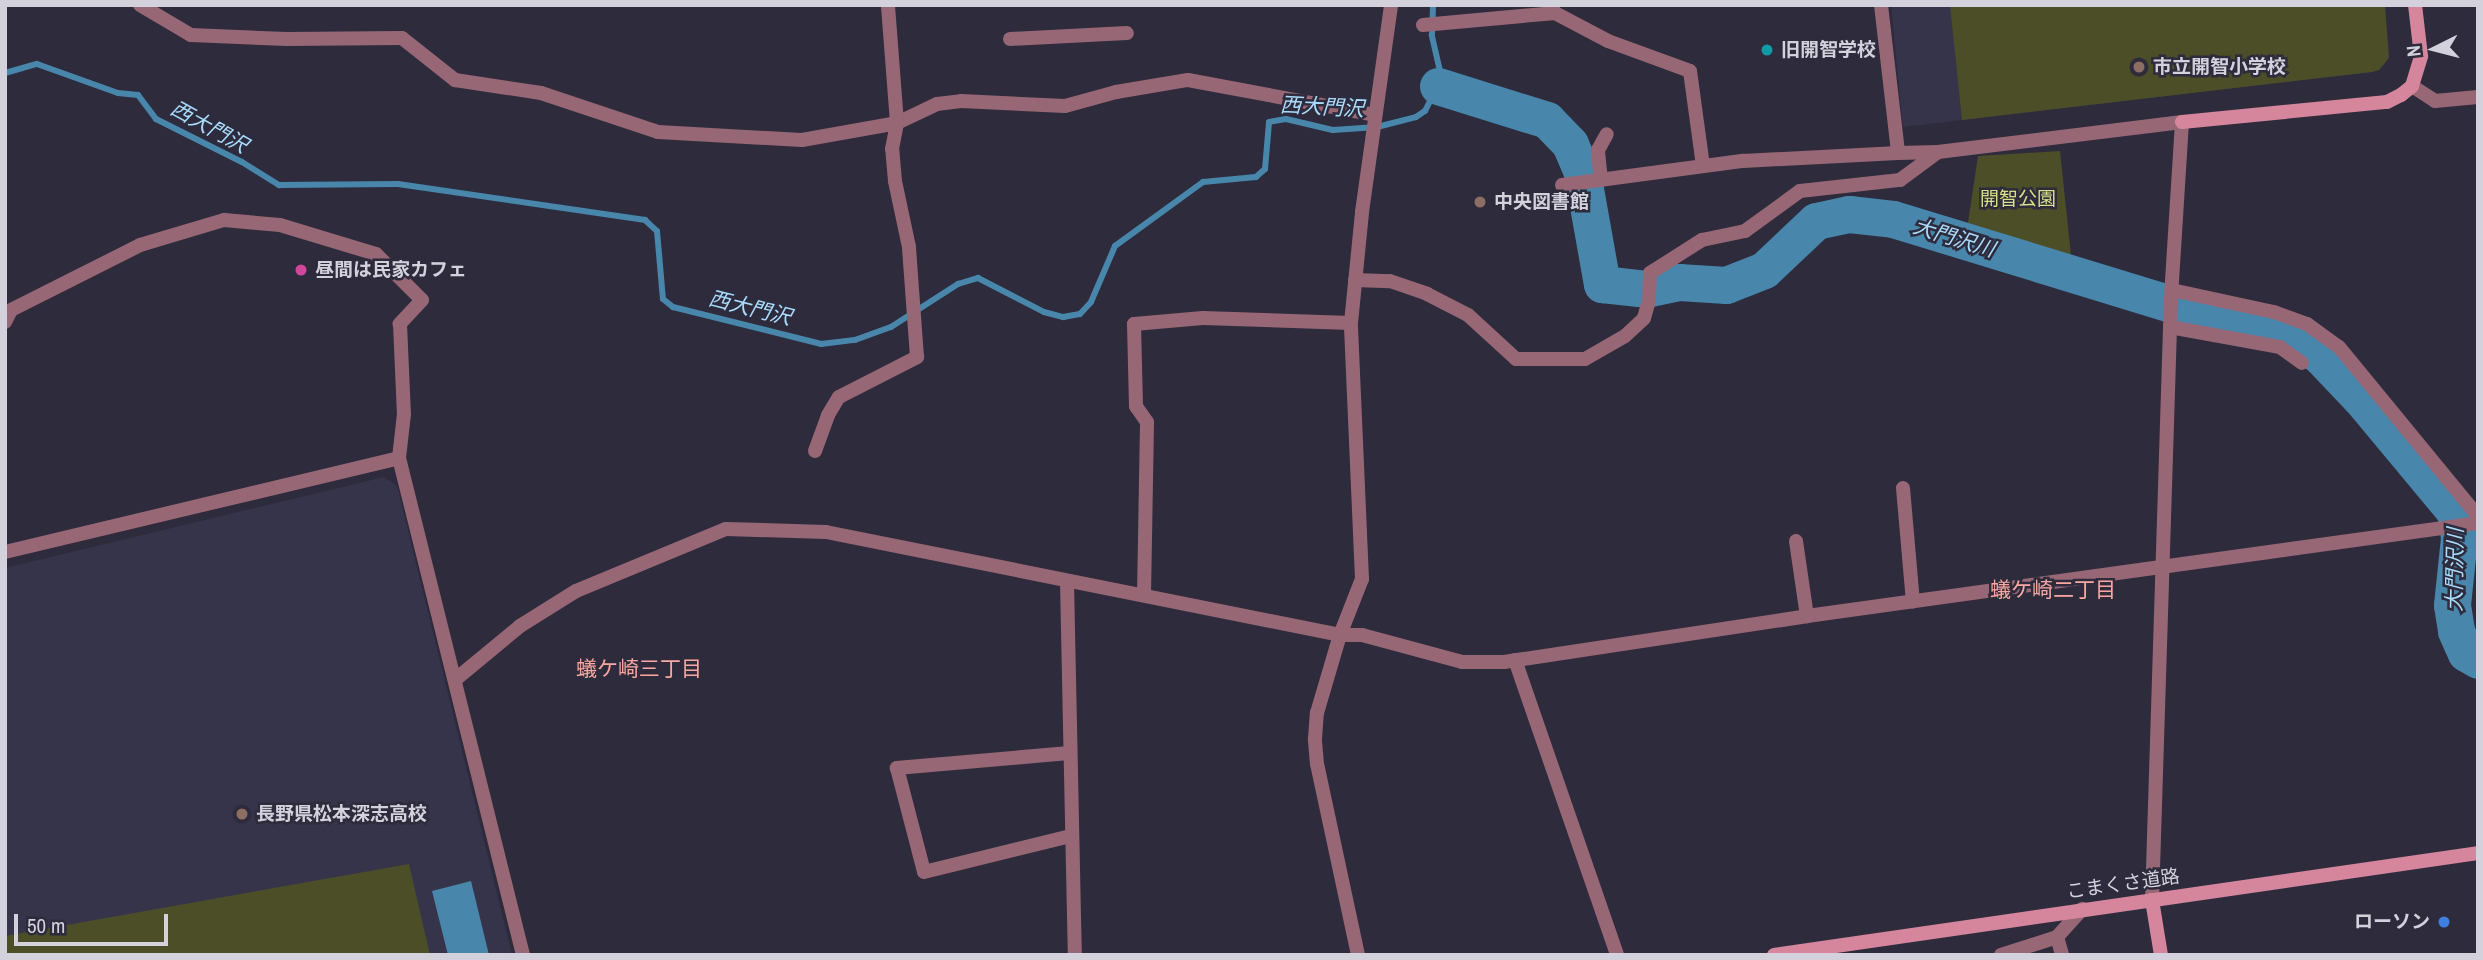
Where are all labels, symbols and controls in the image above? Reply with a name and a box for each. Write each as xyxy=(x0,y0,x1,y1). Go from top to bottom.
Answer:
north arrow xyxy=(2399,14,2469,84)
place label: 旧開智学校 xyxy=(1781,39,1876,61)
marker: 旧開智学校 xyxy=(1759,42,1775,58)
text: N xyxy=(2400,44,2427,58)
place label: 市立開智小学校 xyxy=(2153,56,2286,78)
marker: 市立開智小学校 xyxy=(2131,59,2147,75)
water label: 西大門沢 xyxy=(1279,92,1365,122)
water label: 西大門沢 xyxy=(166,96,252,158)
park label: 開智公園 xyxy=(1980,188,2056,210)
place label: 中央図書館 xyxy=(1494,191,1589,213)
marker: 中央図書館 xyxy=(1472,194,1488,210)
water label: 大門沢川 xyxy=(1910,214,1998,262)
place label: 昼間は民家カフェ xyxy=(315,259,467,281)
marker: 昼間は民家カフェ xyxy=(293,262,309,278)
water label: 西大門沢 xyxy=(706,286,794,330)
water label: 大門沢川 xyxy=(2442,528,2468,612)
district label: 蟻ケ崎二丁目 xyxy=(1990,577,2116,603)
district label: 蟻ケ崎三丁目 xyxy=(576,656,702,682)
place label: 長野県松本深志高校 xyxy=(256,803,427,825)
marker: 長野県松本深志高校 xyxy=(234,806,250,822)
street label: こまくさ道路 xyxy=(2065,865,2181,903)
scale bar xyxy=(18,900,172,944)
text: 50 m xyxy=(27,911,65,940)
place label: ローソン xyxy=(2354,911,2430,933)
marker: ローソン xyxy=(2436,914,2452,930)

